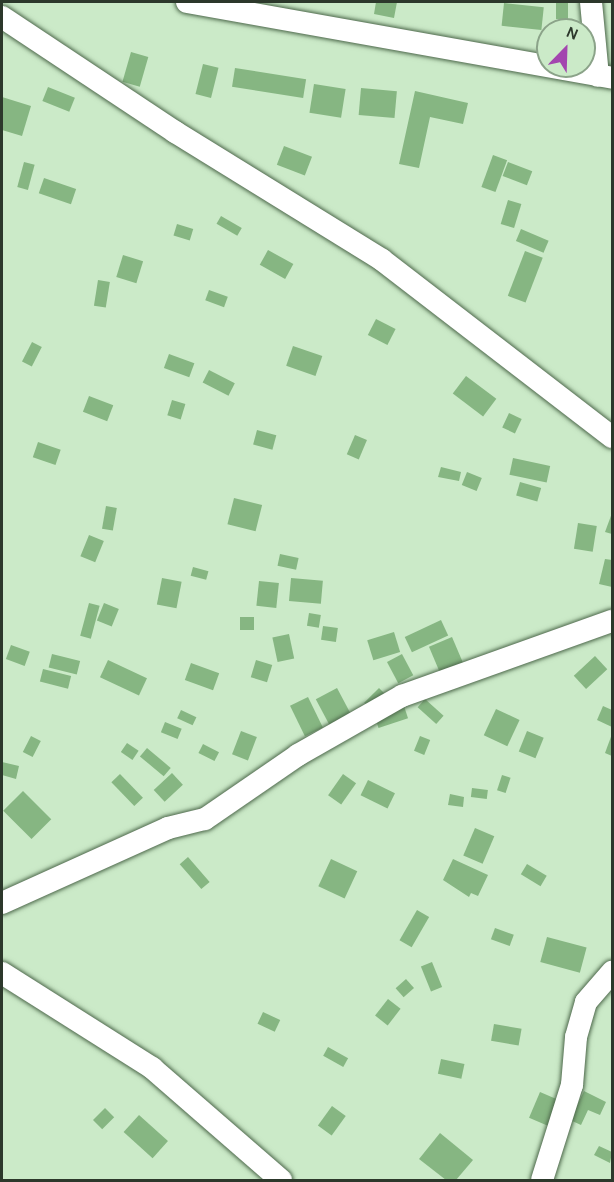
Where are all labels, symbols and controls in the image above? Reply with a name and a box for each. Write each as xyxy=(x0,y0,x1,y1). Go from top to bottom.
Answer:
north arrow xyxy=(536,18,596,78)
text: N xyxy=(563,22,581,44)

